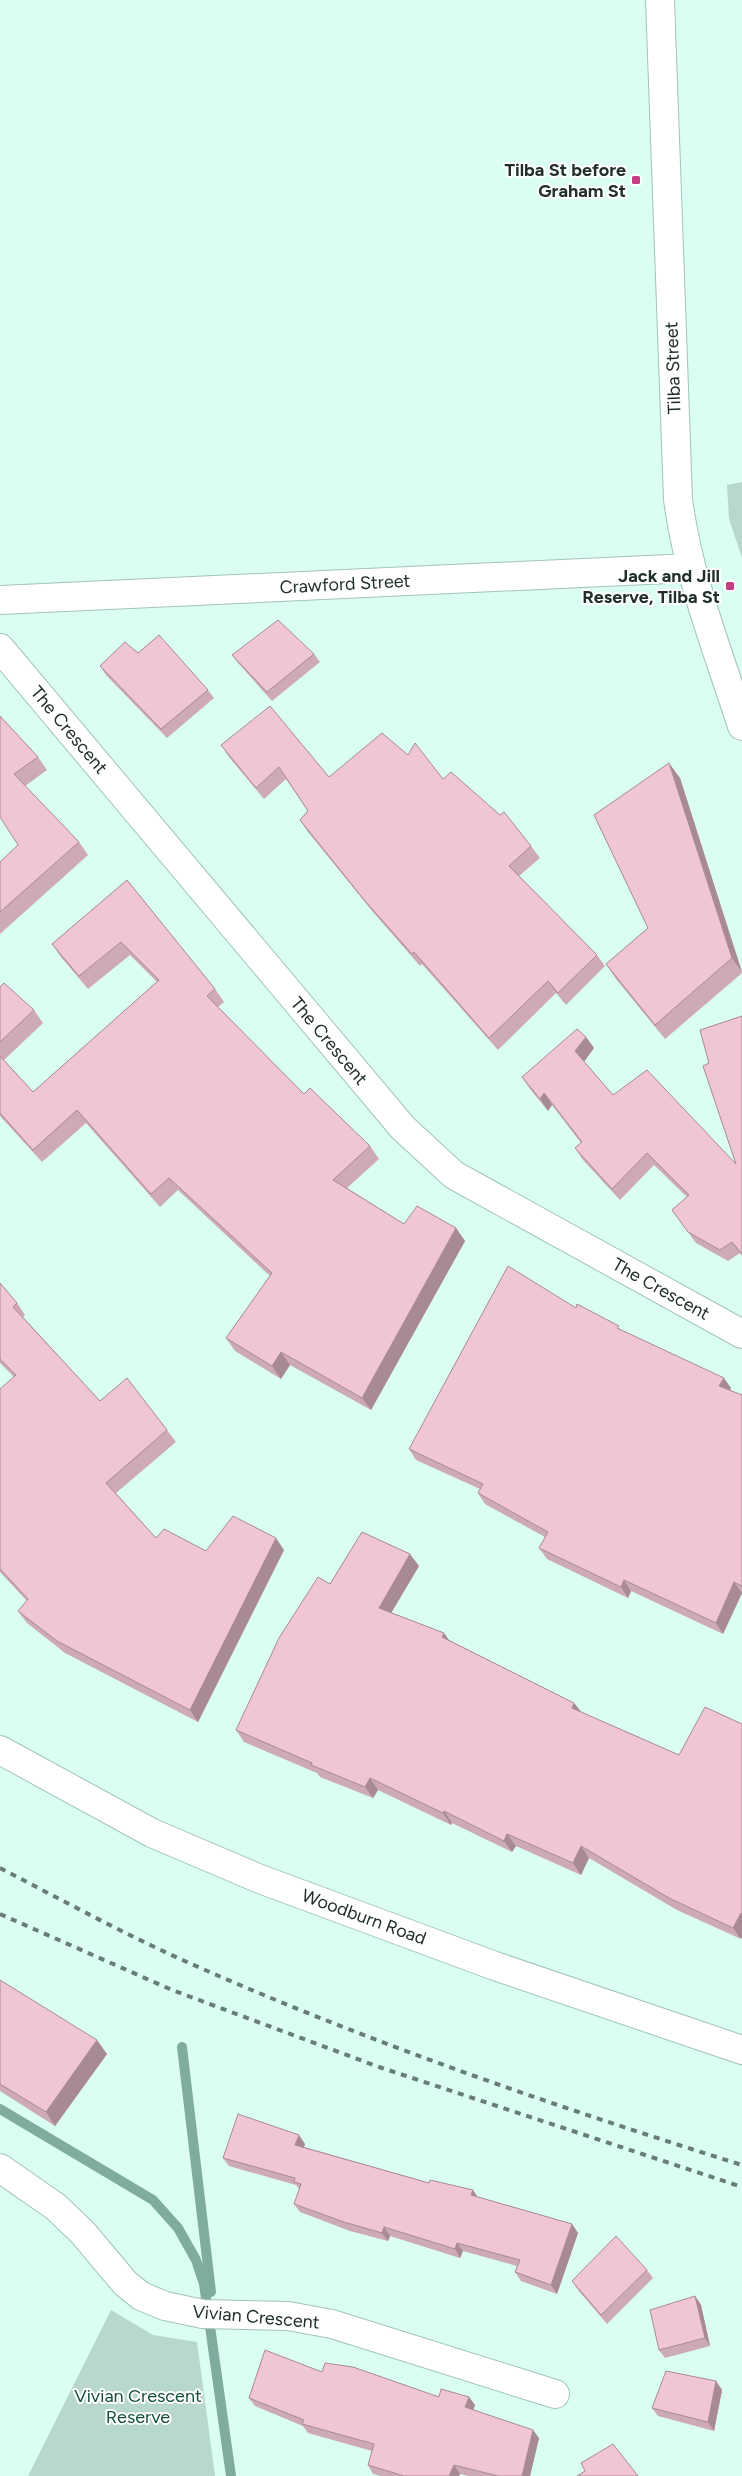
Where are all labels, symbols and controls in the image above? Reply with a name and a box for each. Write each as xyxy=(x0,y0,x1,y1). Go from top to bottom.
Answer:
place label: Tilba St before Graham St xyxy=(504,159,626,202)
marker: Tilba St before Graham St xyxy=(630,174,642,186)
street label: Tilba Street xyxy=(660,321,686,415)
place label: Jack and Jill Reserve, Tilba St xyxy=(582,565,720,608)
street label: Crawford Street xyxy=(279,570,411,598)
marker: Jack and Jill Reserve, Tilba St xyxy=(724,580,736,592)
street label: The Crescent xyxy=(26,682,112,779)
street label: The Crescent xyxy=(286,993,372,1090)
street label: The Crescent xyxy=(608,1253,714,1325)
street label: Woodburn Road xyxy=(299,1884,429,1950)
street label: Vivian Crescent xyxy=(192,2300,321,2334)
park label: Vivian Crescent Reserve xyxy=(74,2385,202,2428)

